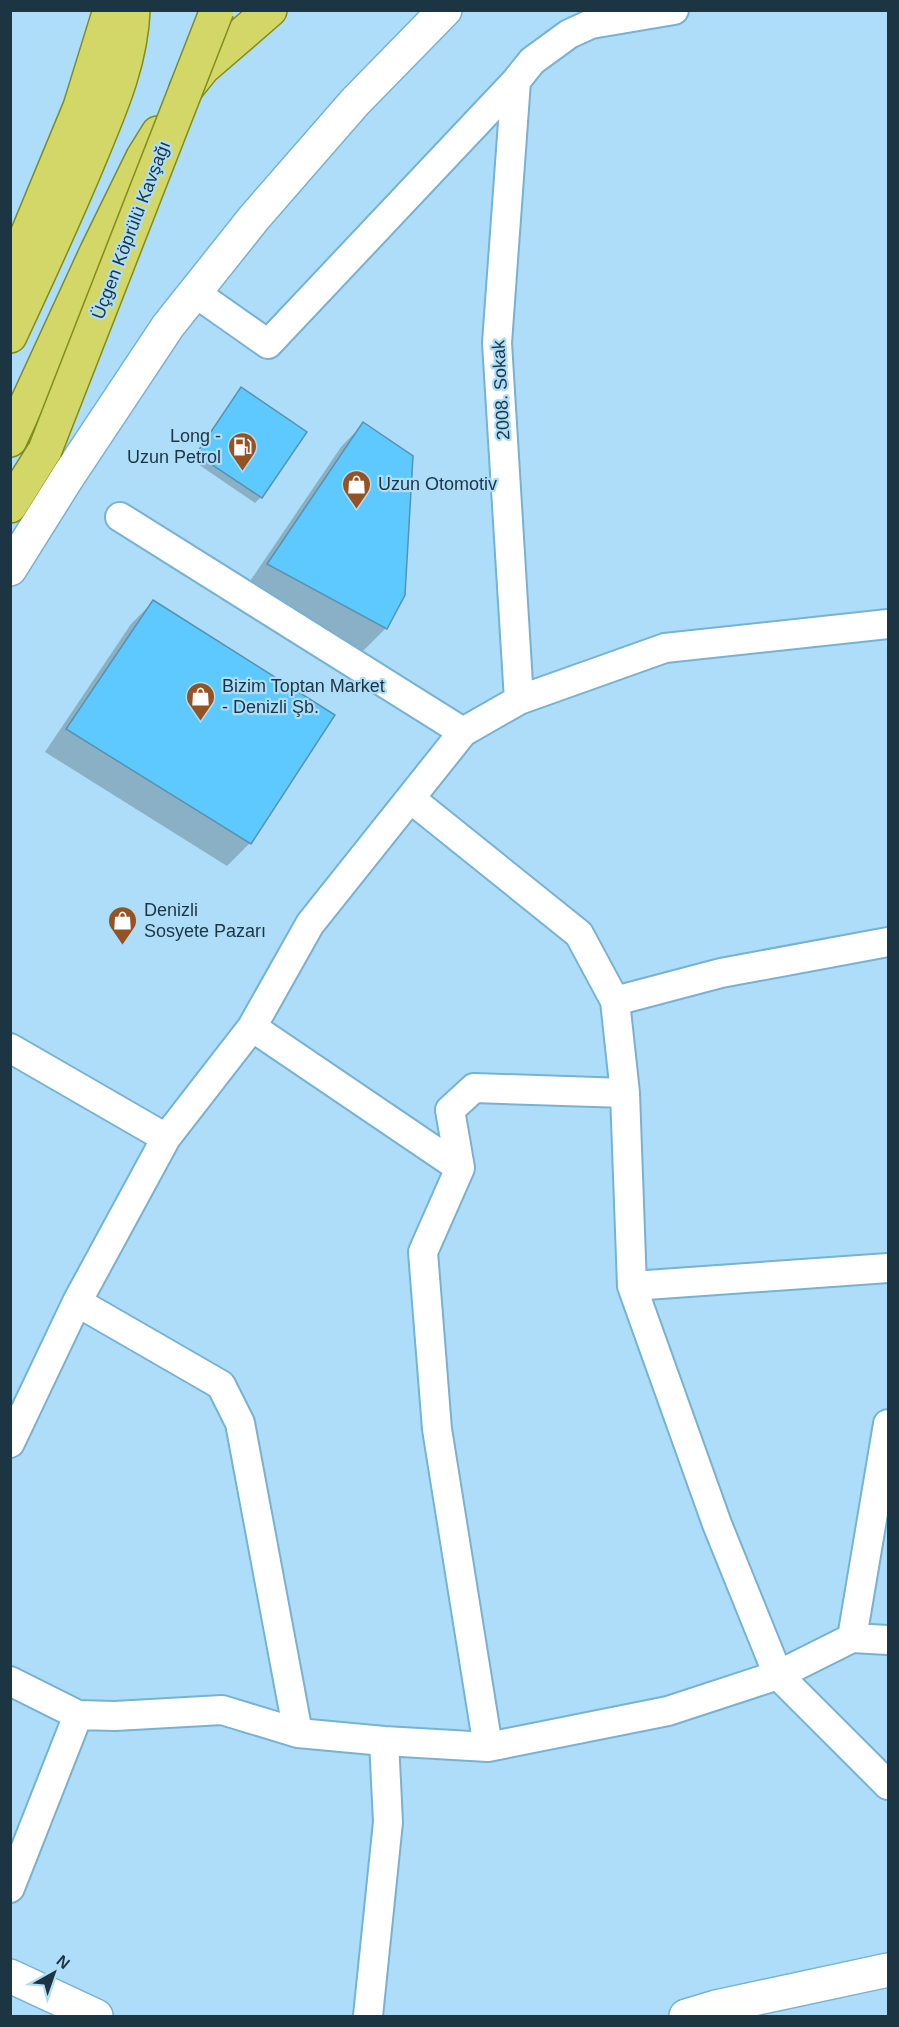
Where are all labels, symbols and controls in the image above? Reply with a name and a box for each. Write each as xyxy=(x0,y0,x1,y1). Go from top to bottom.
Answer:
street label: Üçgen Köprülü Kavşağı xyxy=(88,138,174,322)
street label: 2008. Sokak xyxy=(488,339,514,440)
place label: Long - Uzun Petrol xyxy=(127,426,221,467)
fuel station icon: Long - Uzun Petrol xyxy=(226,430,258,472)
shop icon: Uzun Otomotiv xyxy=(341,468,373,510)
place label: Uzun Otomotiv xyxy=(378,474,497,494)
place label: Bizim Toptan Market - Denizli Şb. xyxy=(222,676,385,717)
shop icon: Bizim Toptan Market - Denizli Şb. xyxy=(185,680,217,722)
place label: Denizli Sosyete Pazarı xyxy=(144,900,266,941)
shop icon: Denizli Sosyete Pazarı xyxy=(107,904,139,946)
north arrow xyxy=(24,1943,84,2003)
text: N xyxy=(53,1952,73,1972)

